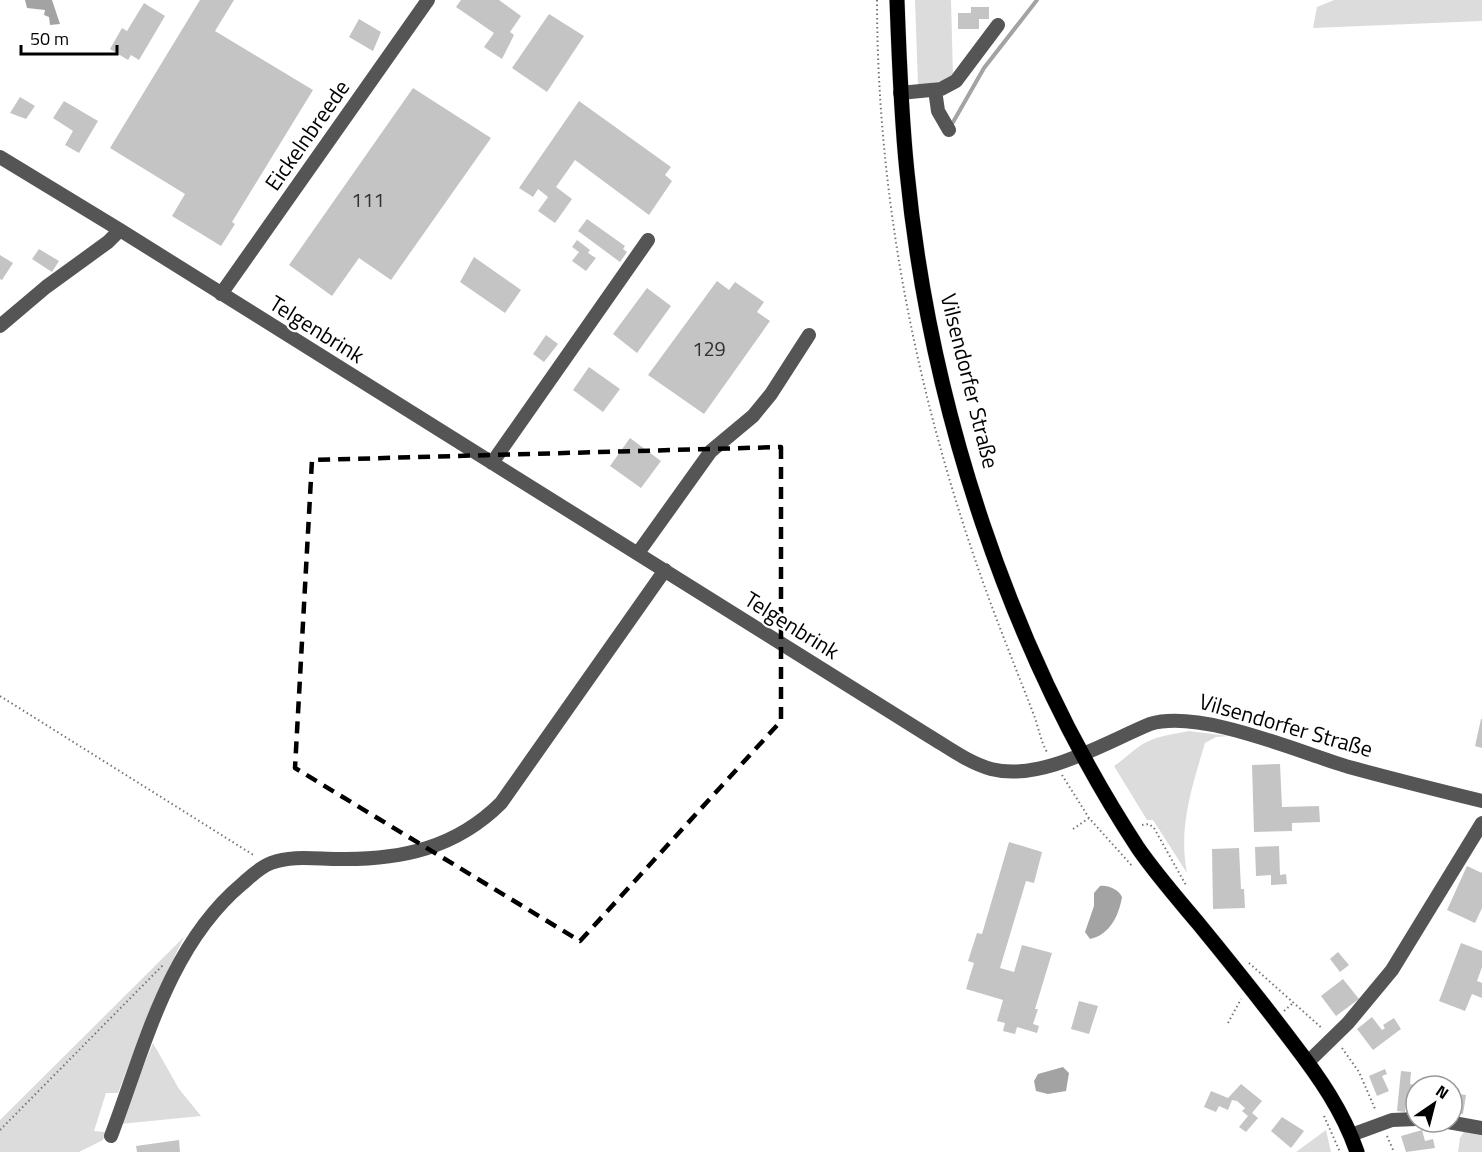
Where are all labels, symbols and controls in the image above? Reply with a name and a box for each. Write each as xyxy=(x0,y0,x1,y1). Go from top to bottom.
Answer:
scale bar xyxy=(21,18,117,56)
text: 50 m xyxy=(30,25,69,52)
street label: Eickelnbreede xyxy=(256,73,358,197)
house number: 111 xyxy=(351,184,385,215)
street label: Telgenbrink xyxy=(263,286,371,372)
street label: Vilsendorfer Straße xyxy=(932,290,1008,472)
house number: 129 xyxy=(692,333,726,364)
street label: Telgenbrink xyxy=(738,582,846,668)
street label: Vilsendorfer Straße xyxy=(1195,684,1377,766)
north arrow xyxy=(1404,1074,1464,1134)
text: N xyxy=(1431,1079,1454,1105)

